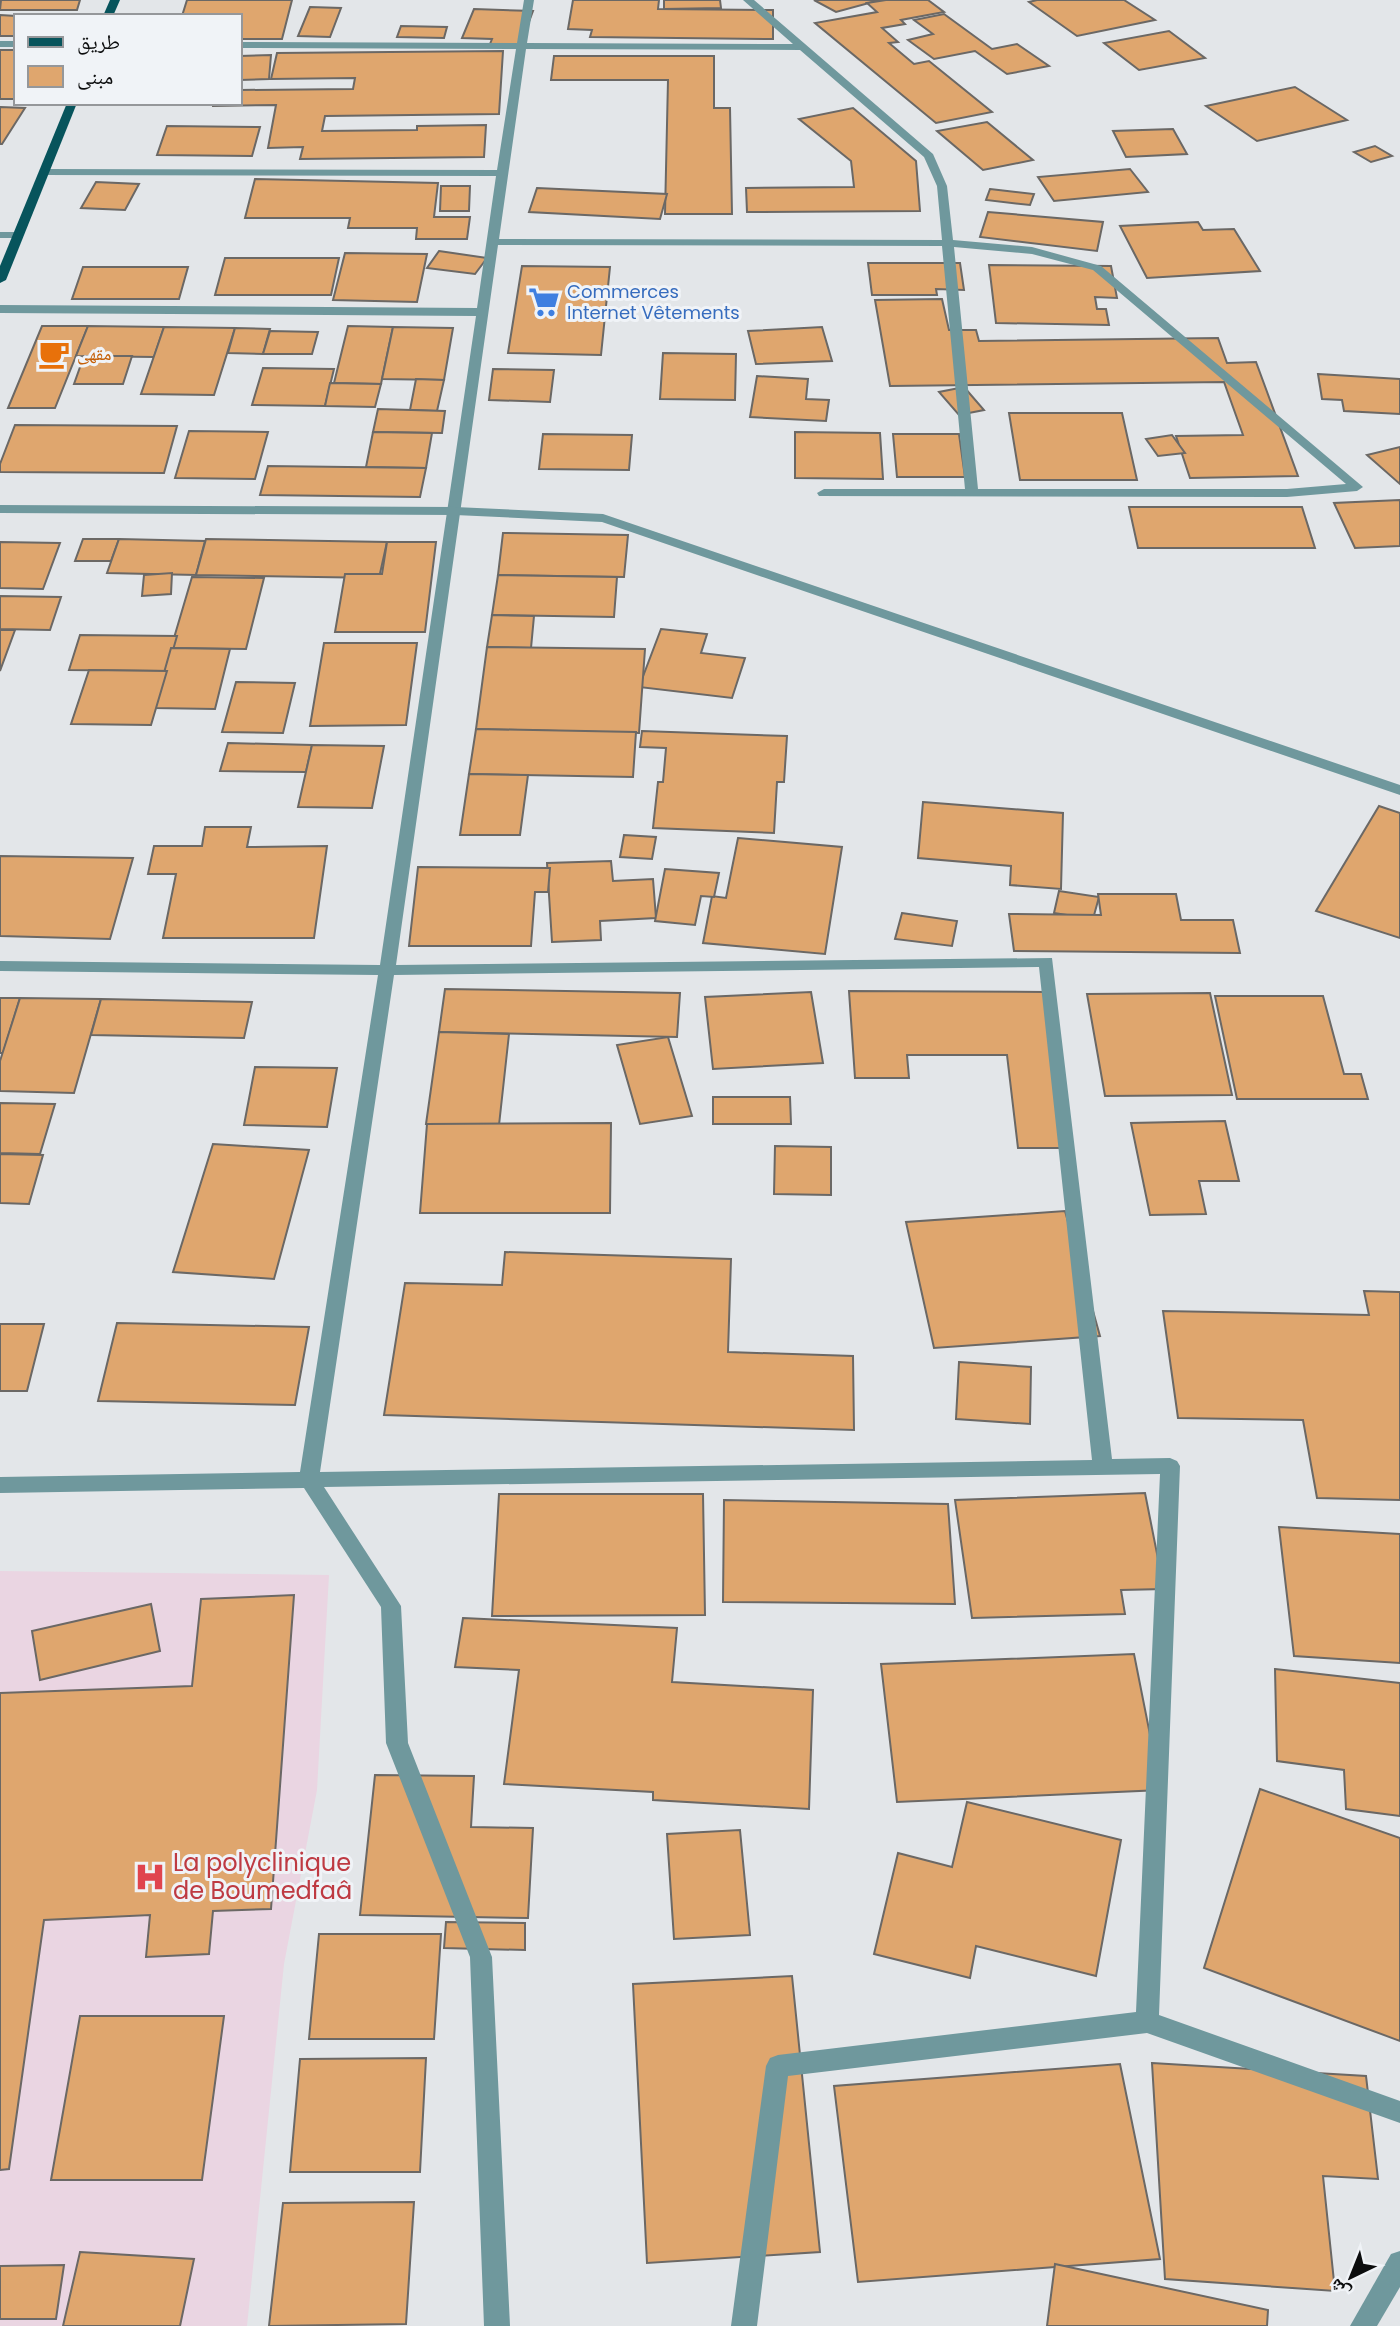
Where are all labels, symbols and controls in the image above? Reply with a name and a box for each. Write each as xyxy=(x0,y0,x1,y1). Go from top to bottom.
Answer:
legend xyxy=(14,14,242,105)
text: طريق xyxy=(77,27,120,56)
text: مبنى xyxy=(77,62,113,91)
place label: Commerces Internet Vêtements xyxy=(567,279,740,325)
supermarket icon: Commerces Internet Vêtements xyxy=(527,285,561,319)
cafe icon: مقهى xyxy=(37,337,71,371)
place label: مقهى xyxy=(77,341,111,366)
place label: La polyclinique de Boumedfaâ xyxy=(173,1846,352,1907)
hospital icon: La polyclinique de Boumedfaâ xyxy=(133,1860,167,1894)
north arrow xyxy=(1316,2242,1386,2312)
text: ش xyxy=(1323,2272,1356,2306)

